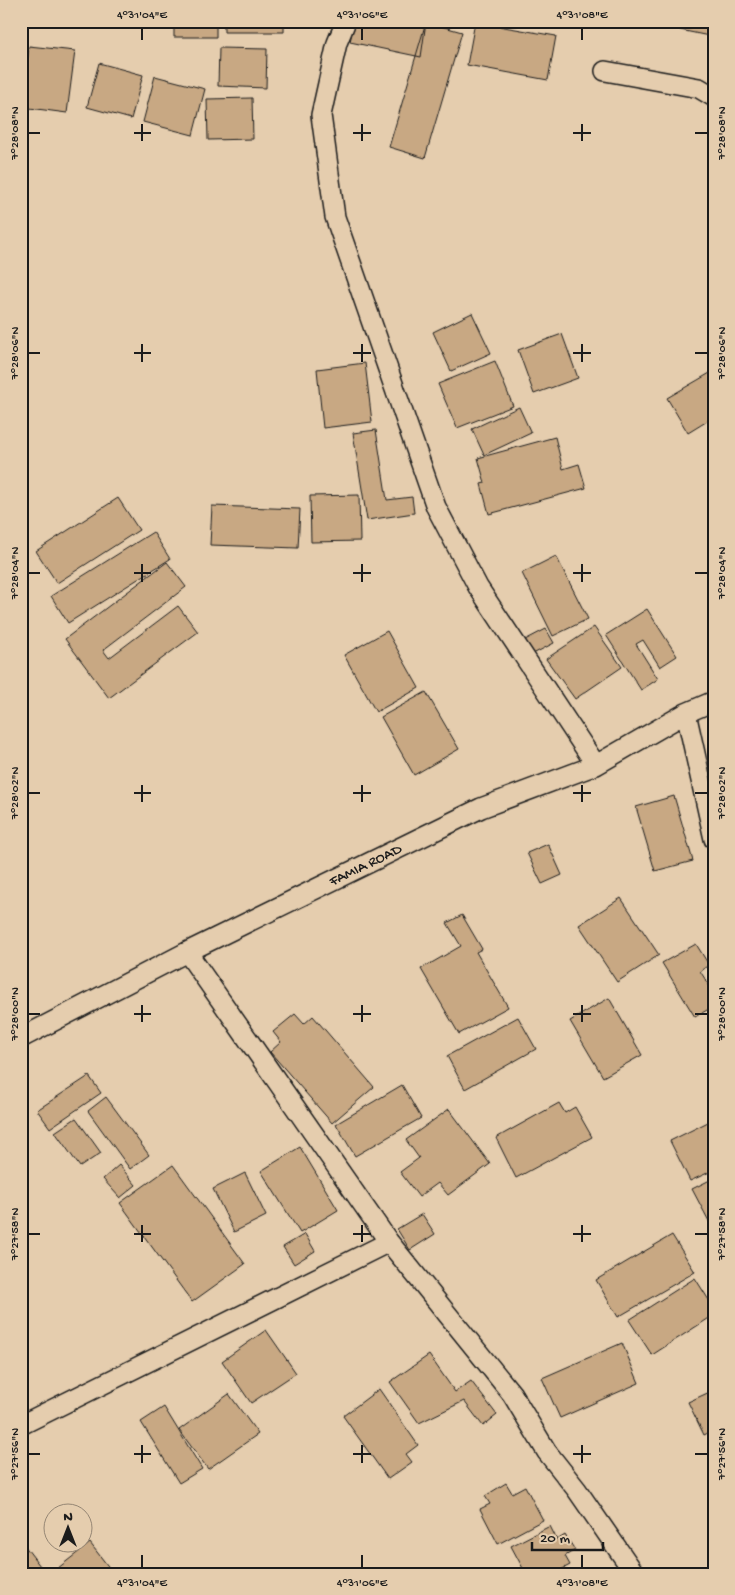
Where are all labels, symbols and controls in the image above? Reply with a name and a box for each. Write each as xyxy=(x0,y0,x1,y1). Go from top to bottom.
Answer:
text: 4°31'04"E xyxy=(117,9,168,23)
text: 4°31'06"E xyxy=(337,9,388,23)
text: 4°31'08"E xyxy=(556,9,608,23)
text: 7°28'08"N xyxy=(9,106,23,161)
text: 7°28'08"N xyxy=(716,106,730,161)
text: 7°28'06"N xyxy=(9,326,23,380)
text: 7°28'06"N xyxy=(716,326,730,380)
text: 7°28'04"N xyxy=(9,547,23,600)
text: 7°28'04"N xyxy=(716,547,730,600)
text: 7°28'02"N xyxy=(9,767,23,820)
text: 7°28'02"N xyxy=(716,767,730,820)
street label: FAMIA ROAD xyxy=(326,840,405,892)
text: 7°28'00"N xyxy=(9,987,23,1042)
text: 7°28'00"N xyxy=(716,987,730,1042)
text: 7°27'58"N xyxy=(9,1208,23,1261)
text: 7°27'58"N xyxy=(716,1208,730,1261)
text: 7°27'56"N xyxy=(9,1428,23,1481)
text: 7°27'56"N xyxy=(716,1428,730,1481)
north arrow xyxy=(42,1502,92,1552)
text: N xyxy=(63,1509,73,1526)
scale bar xyxy=(532,1520,604,1552)
text: 20 m xyxy=(540,1530,570,1548)
text: 4°31'04"E xyxy=(117,1577,168,1591)
text: 4°31'06"E xyxy=(337,1577,388,1591)
text: 4°31'08"E xyxy=(556,1577,608,1591)

